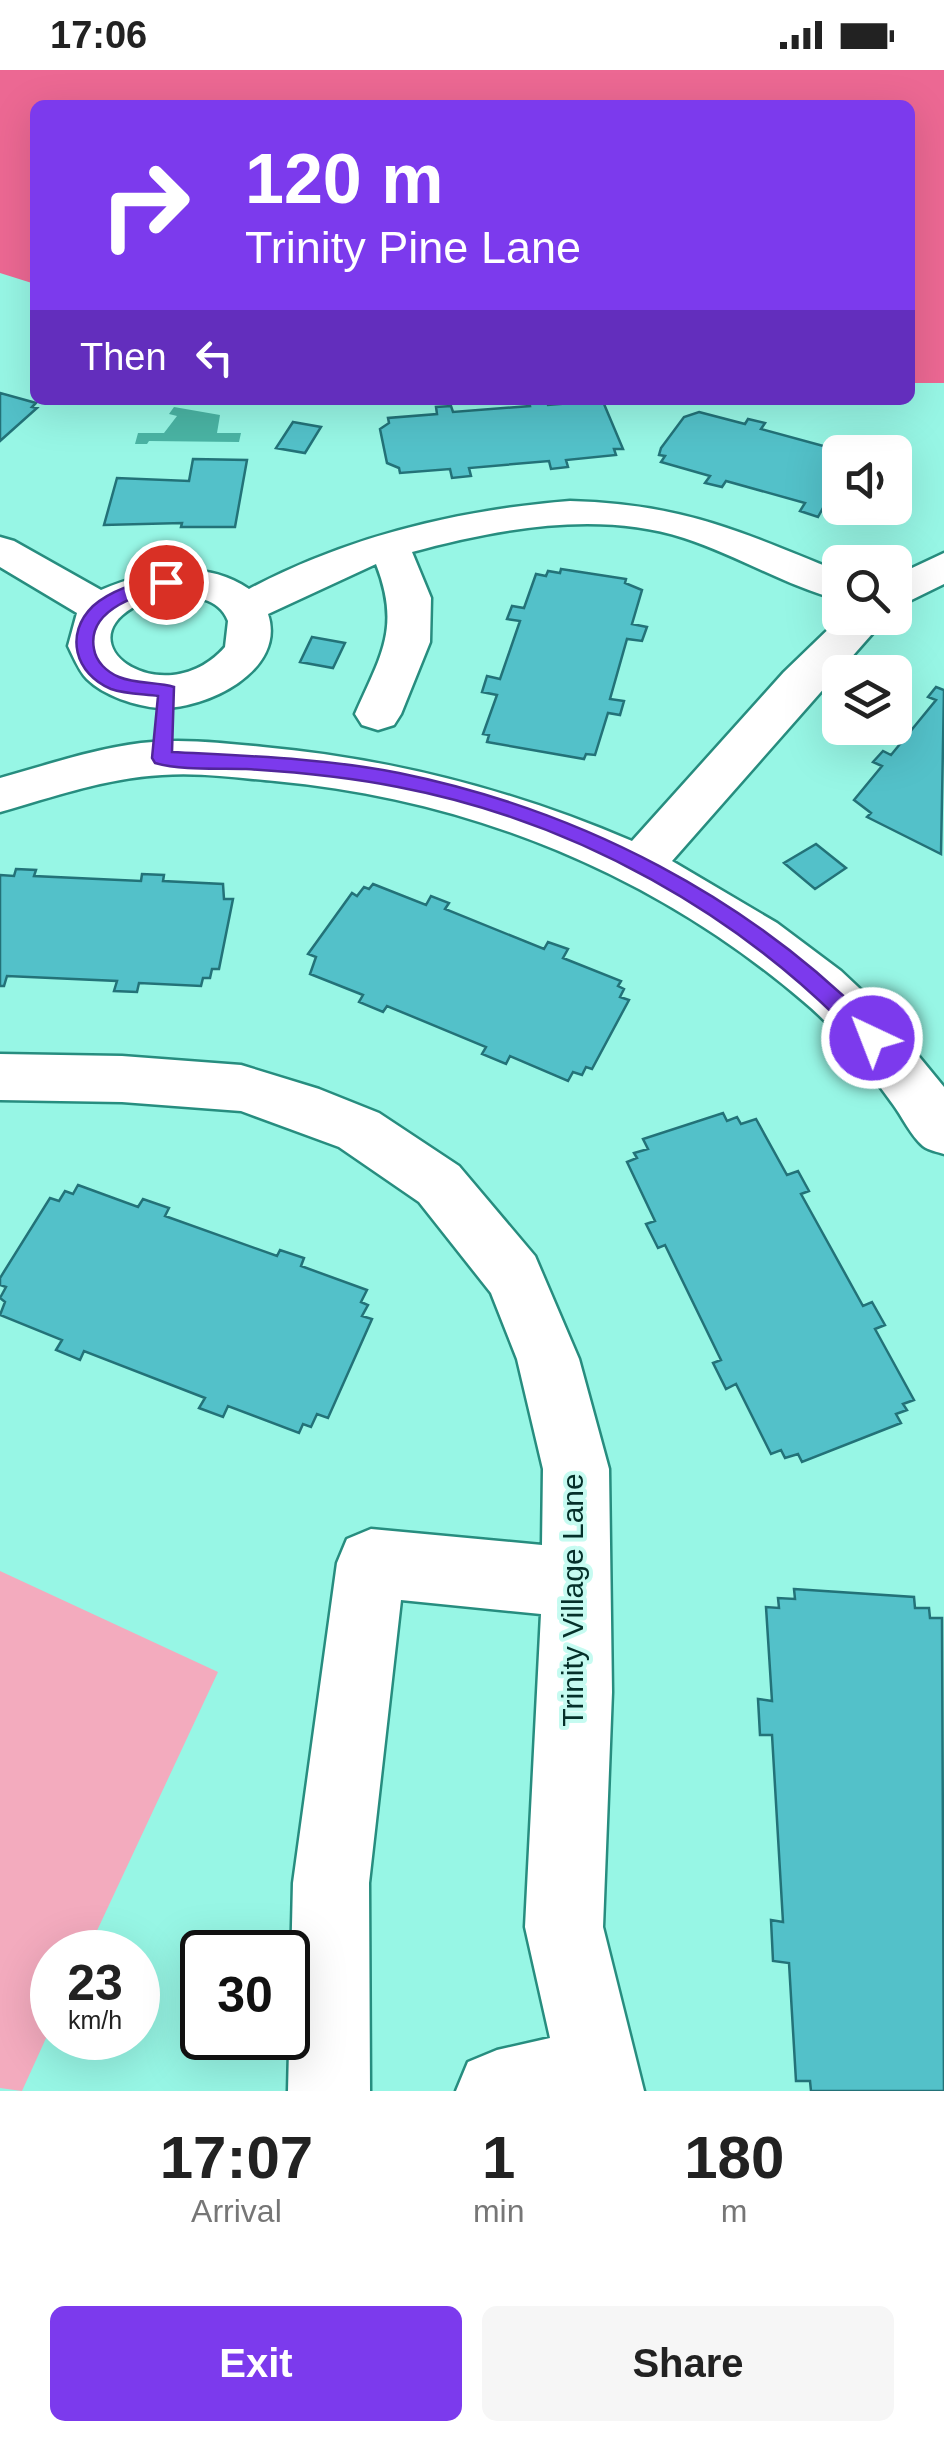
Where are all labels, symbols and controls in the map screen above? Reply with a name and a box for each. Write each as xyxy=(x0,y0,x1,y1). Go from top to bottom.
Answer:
text: 17:06 xyxy=(50,14,147,56)
icon: right xyxy=(80,140,210,270)
text: 120 m xyxy=(245,140,443,218)
text: Trinity Pine Lane xyxy=(245,222,581,273)
icon: left xyxy=(187,330,242,385)
text: Then xyxy=(80,336,167,378)
map controls xyxy=(822,435,912,745)
button: sound xyxy=(822,435,912,525)
pin xyxy=(124,540,209,625)
button: search xyxy=(822,545,912,635)
icon: arrive xyxy=(139,555,194,610)
button: layers xyxy=(822,655,912,745)
position arrow xyxy=(820,986,924,1090)
street label: Trinity Village Lane xyxy=(556,1473,589,1727)
speed limit sign: 30 xyxy=(180,1930,310,2060)
text: 23 xyxy=(67,1955,123,2011)
text: km/h xyxy=(68,2006,122,2034)
text: 17:07 xyxy=(160,2124,313,2191)
text: 1 xyxy=(482,2124,515,2191)
text: 180 xyxy=(684,2124,784,2191)
text: Arrival xyxy=(191,2193,282,2229)
text: min xyxy=(473,2193,524,2229)
text: m xyxy=(721,2193,748,2229)
button: Exit xyxy=(50,2306,462,2421)
button: Share xyxy=(482,2306,894,2421)

